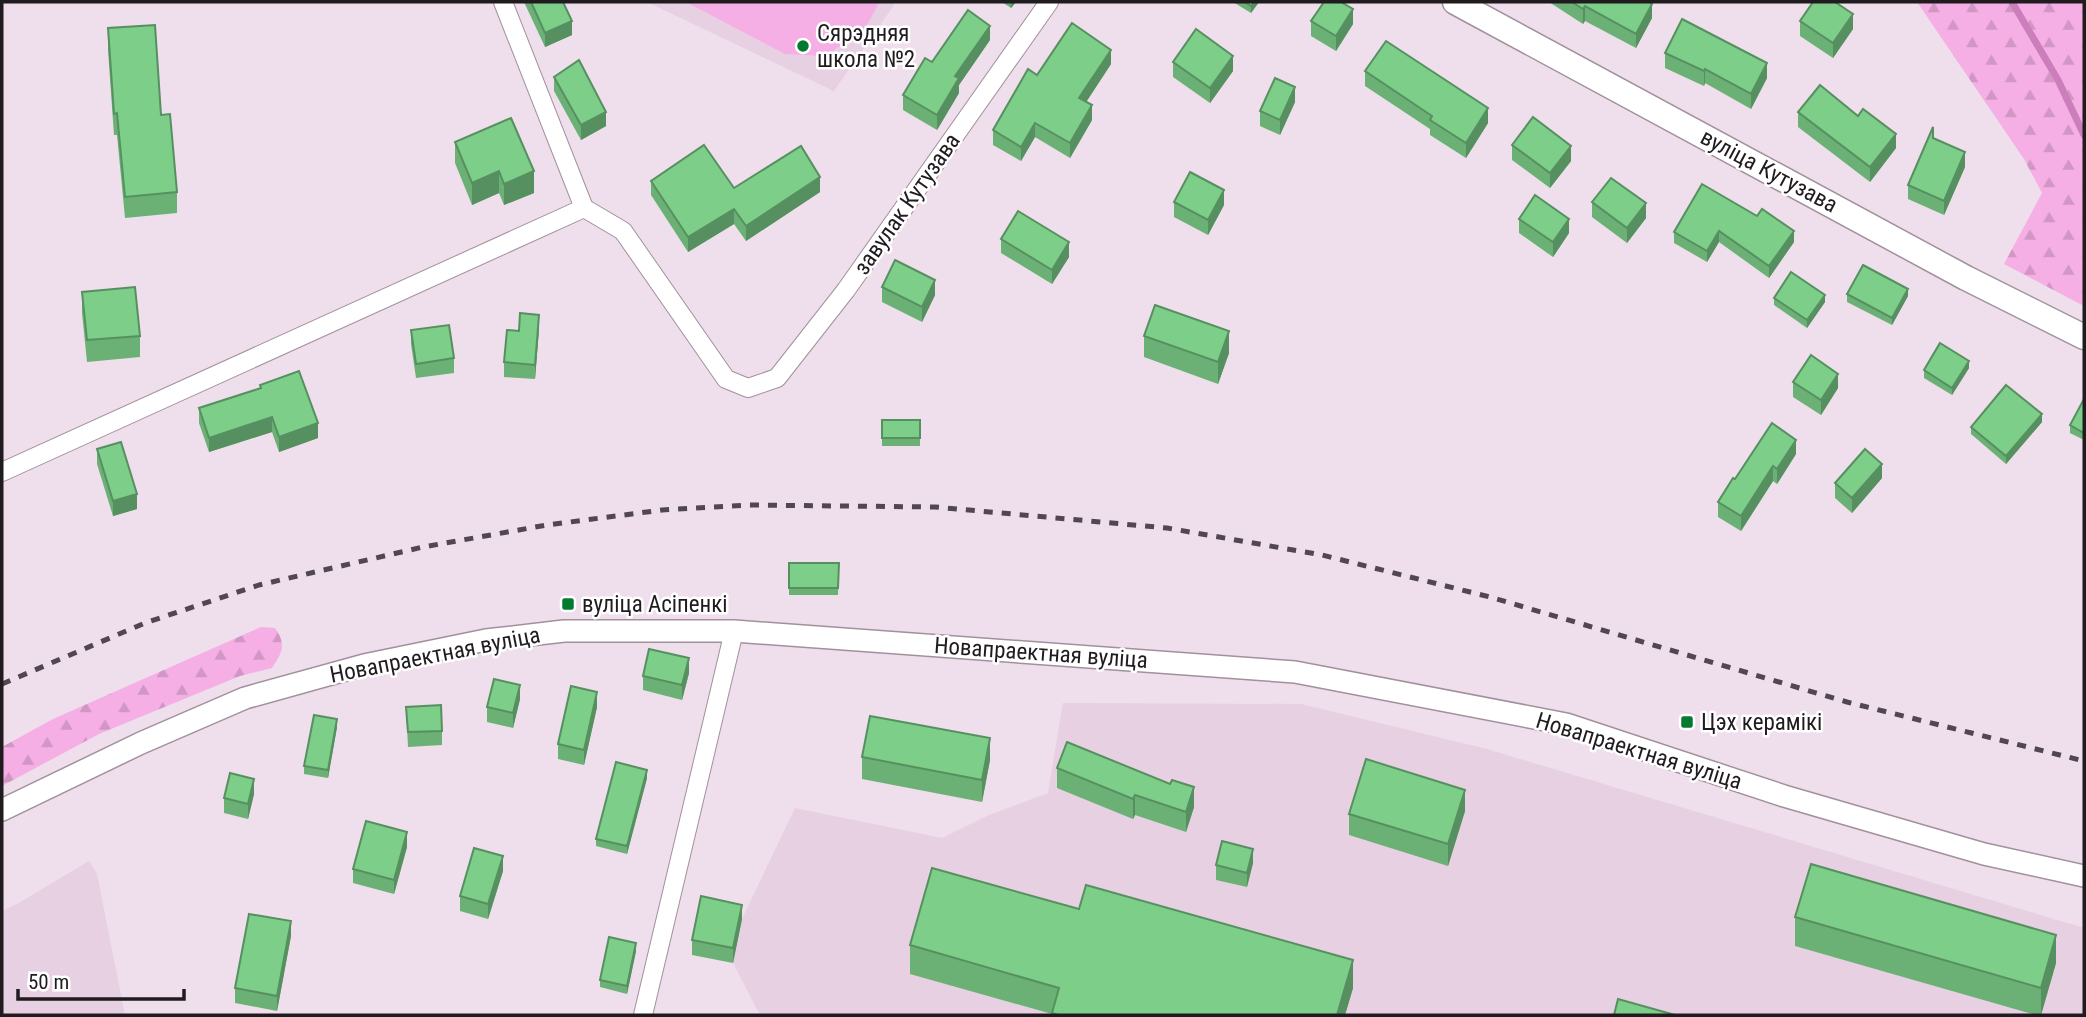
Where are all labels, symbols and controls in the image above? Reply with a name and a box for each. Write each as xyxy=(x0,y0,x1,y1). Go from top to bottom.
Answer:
place label: Сярэдняя школа №2 xyxy=(817,20,915,73)
marker: Сярэдняя школа №2 xyxy=(795,38,811,54)
street label: вуліца Кутузава xyxy=(1696,124,1842,218)
street label: завулак Кутузава xyxy=(848,128,966,280)
place label: вуліца Асіпенкі xyxy=(582,591,728,618)
marker: вуліца Асіпенкі xyxy=(560,596,576,612)
street label: Новапраектная вуліца xyxy=(327,621,543,689)
street label: Новапраектная вуліца xyxy=(933,632,1149,674)
street label: Новапраектная вуліца xyxy=(1533,707,1745,795)
place label: Цэх керамікі xyxy=(1701,709,1822,736)
marker: Цэх керамікі xyxy=(1679,714,1695,730)
scale bar xyxy=(18,958,184,1002)
text: 50 m xyxy=(28,970,69,994)

